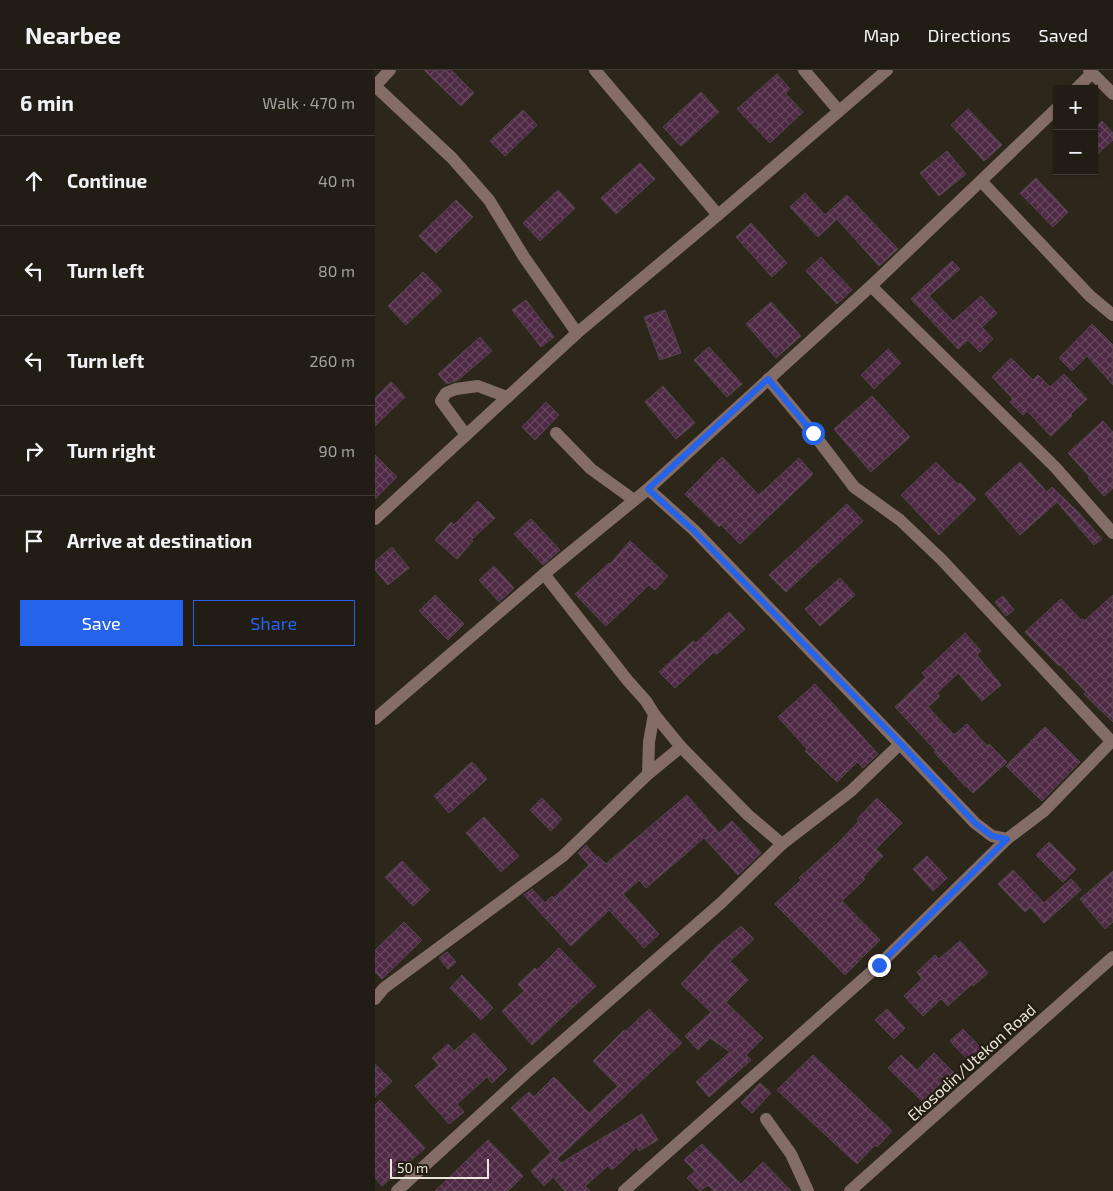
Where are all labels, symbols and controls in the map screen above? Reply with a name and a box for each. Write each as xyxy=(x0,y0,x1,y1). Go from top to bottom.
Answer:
text: Nearbee xyxy=(25,20,121,49)
text: Map xyxy=(863,24,900,46)
text: Directions xyxy=(928,24,1011,46)
text: Saved xyxy=(1039,24,1088,46)
map controls xyxy=(1053,85,1098,175)
button: + xyxy=(1053,85,1098,130)
text: 6 min xyxy=(20,90,74,115)
text: Walk · 470 m xyxy=(262,93,355,112)
button: − xyxy=(1053,130,1098,175)
icon: ahead xyxy=(20,167,48,195)
text: Continue xyxy=(67,169,147,192)
text: 40 m xyxy=(318,171,355,190)
icon: left xyxy=(20,257,48,285)
text: Turn left xyxy=(67,259,144,282)
text: 80 m xyxy=(318,261,355,280)
icon: left xyxy=(20,347,48,375)
text: Turn left xyxy=(67,349,144,372)
text: 260 m xyxy=(310,351,355,370)
route start xyxy=(802,422,825,445)
icon: right xyxy=(20,437,48,465)
text: Turn right xyxy=(67,439,155,462)
text: 90 m xyxy=(319,441,355,460)
icon: arrive xyxy=(20,527,48,555)
text: Arrive at destination xyxy=(67,529,252,552)
button: Save xyxy=(20,600,183,646)
button: Share xyxy=(193,600,355,646)
route end xyxy=(868,954,891,977)
street label: Ekosodin/Utekon Road xyxy=(903,999,1039,1125)
scale bar xyxy=(390,1156,489,1179)
text: 50 m xyxy=(397,1159,428,1176)

